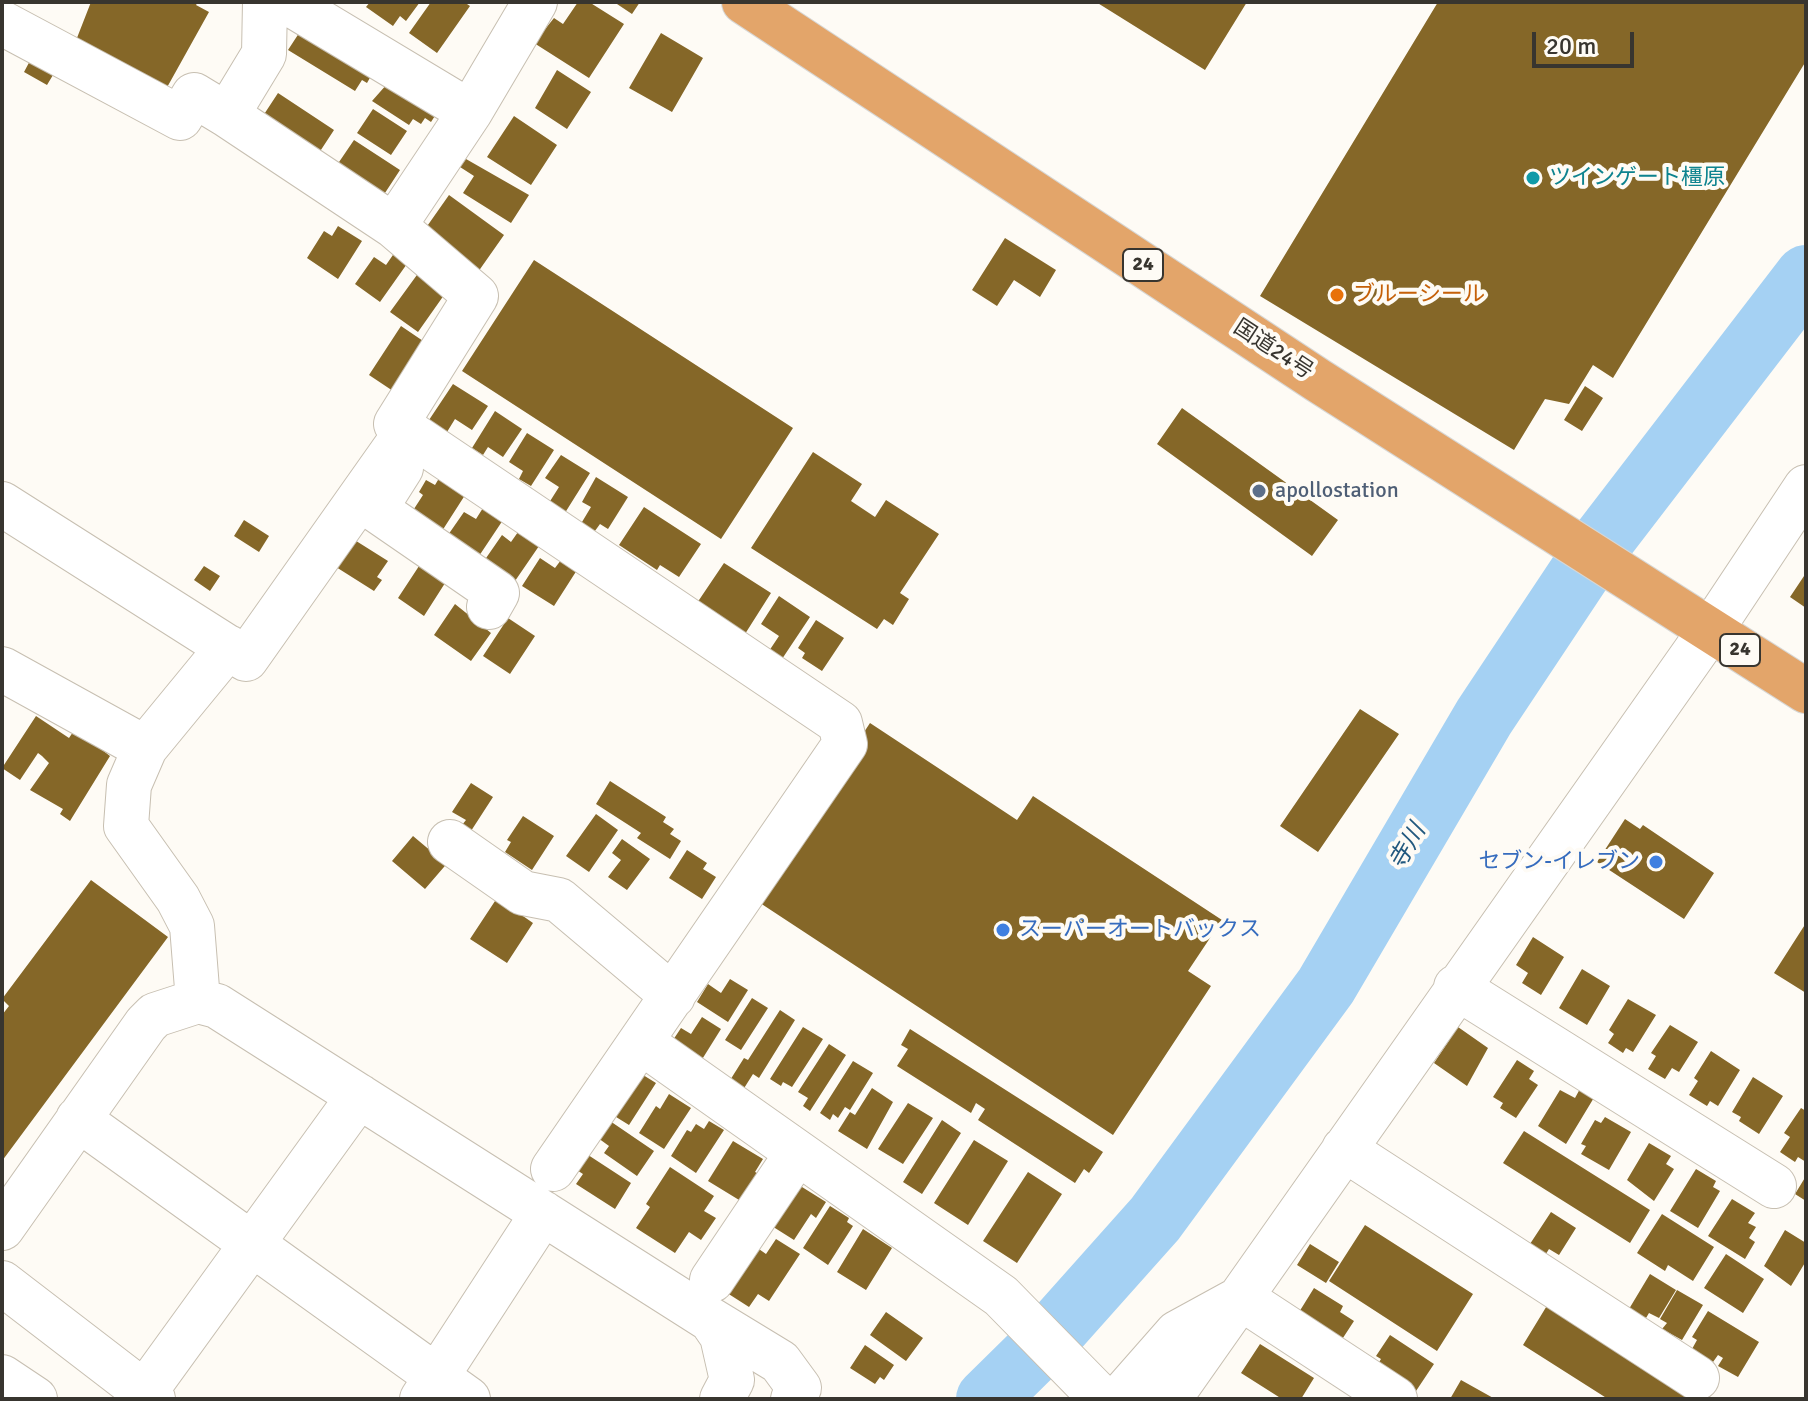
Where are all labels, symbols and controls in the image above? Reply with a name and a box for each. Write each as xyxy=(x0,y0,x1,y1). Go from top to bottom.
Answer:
scale bar xyxy=(1536,16,1638,66)
text: 20 m xyxy=(1546,31,1596,61)
place label: ツインゲート橿原 xyxy=(1549,165,1725,191)
marker: ツインゲート橿原 xyxy=(1524,169,1542,187)
road number: 24 xyxy=(1123,249,1163,281)
place label: ブルーシール xyxy=(1353,282,1485,308)
marker: ブルーシール xyxy=(1328,286,1346,304)
street label: 国道24号 xyxy=(1228,314,1318,386)
place label: apollostation xyxy=(1275,478,1399,504)
marker: apollostation xyxy=(1250,482,1268,500)
road number: 24 xyxy=(1720,634,1760,666)
water label: 寺川 xyxy=(1384,819,1432,875)
place label: セブン-イレブン xyxy=(1478,849,1640,875)
marker: セブン-イレブン xyxy=(1647,853,1665,871)
place label: スーパーオートバックス xyxy=(1019,917,1261,943)
marker: スーパーオートバックス xyxy=(994,921,1012,939)

